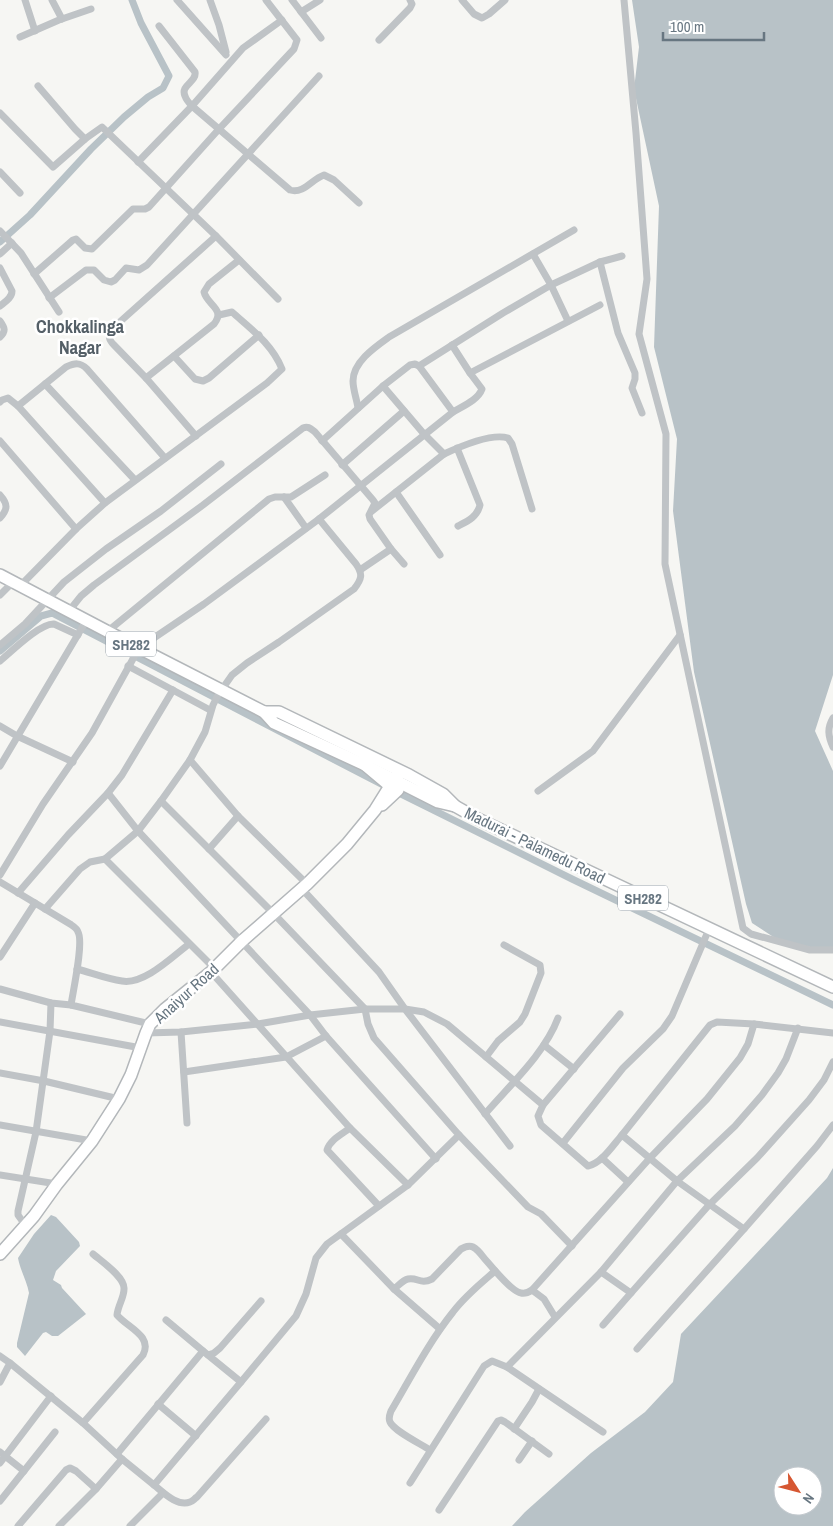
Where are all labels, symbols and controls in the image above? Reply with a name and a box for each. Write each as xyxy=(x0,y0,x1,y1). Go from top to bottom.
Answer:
scale bar xyxy=(663,10,764,42)
text: 100 m xyxy=(670,16,704,37)
district label: Chokkalinga Nagar xyxy=(36,314,125,360)
road number: SH282 xyxy=(106,632,156,656)
street label: Madurai - Palamedu Road xyxy=(461,801,609,889)
road number: SH282 xyxy=(618,886,668,910)
street label: Anaiyur Road xyxy=(148,958,223,1029)
north arrow xyxy=(773,1466,823,1516)
text: N xyxy=(799,1490,818,1507)

